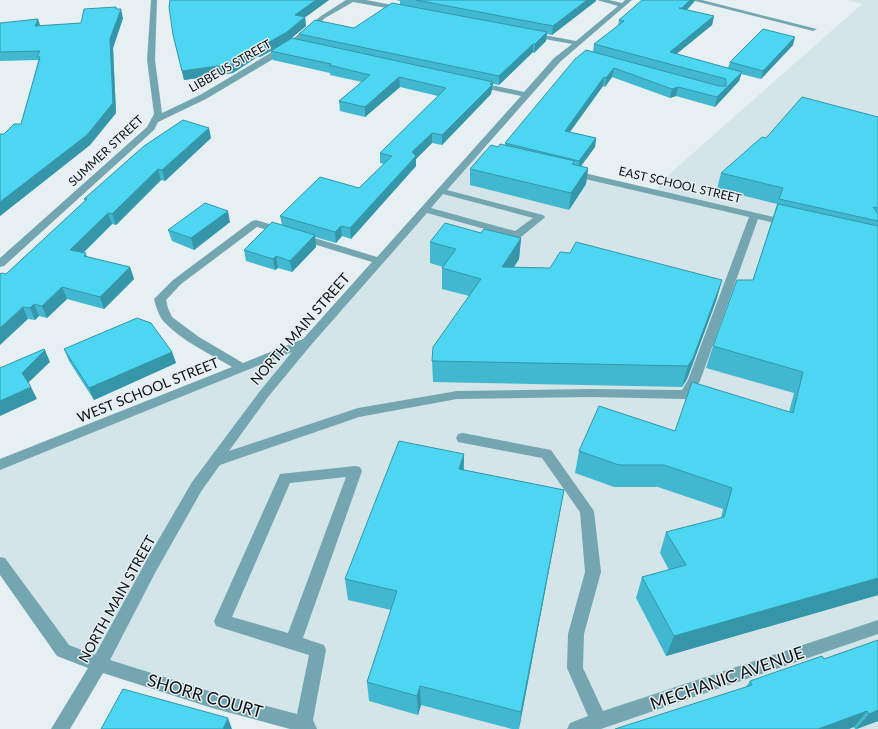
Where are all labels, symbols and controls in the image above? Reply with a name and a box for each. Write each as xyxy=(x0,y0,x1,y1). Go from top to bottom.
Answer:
street label: LIBBEUS STREET xyxy=(186,36,274,95)
street label: SUMMER STREET xyxy=(65,112,146,189)
street label: EAST SCHOOL STREET xyxy=(617,163,743,206)
street label: NORTH MAIN STREET xyxy=(246,269,353,388)
street label: WEST SCHOOL STREET xyxy=(75,353,222,426)
street label: NORTH MAIN STREET xyxy=(75,532,159,665)
street label: MECHANIC AVENUE xyxy=(647,641,807,714)
street label: SHORR COURT xyxy=(145,669,265,722)

